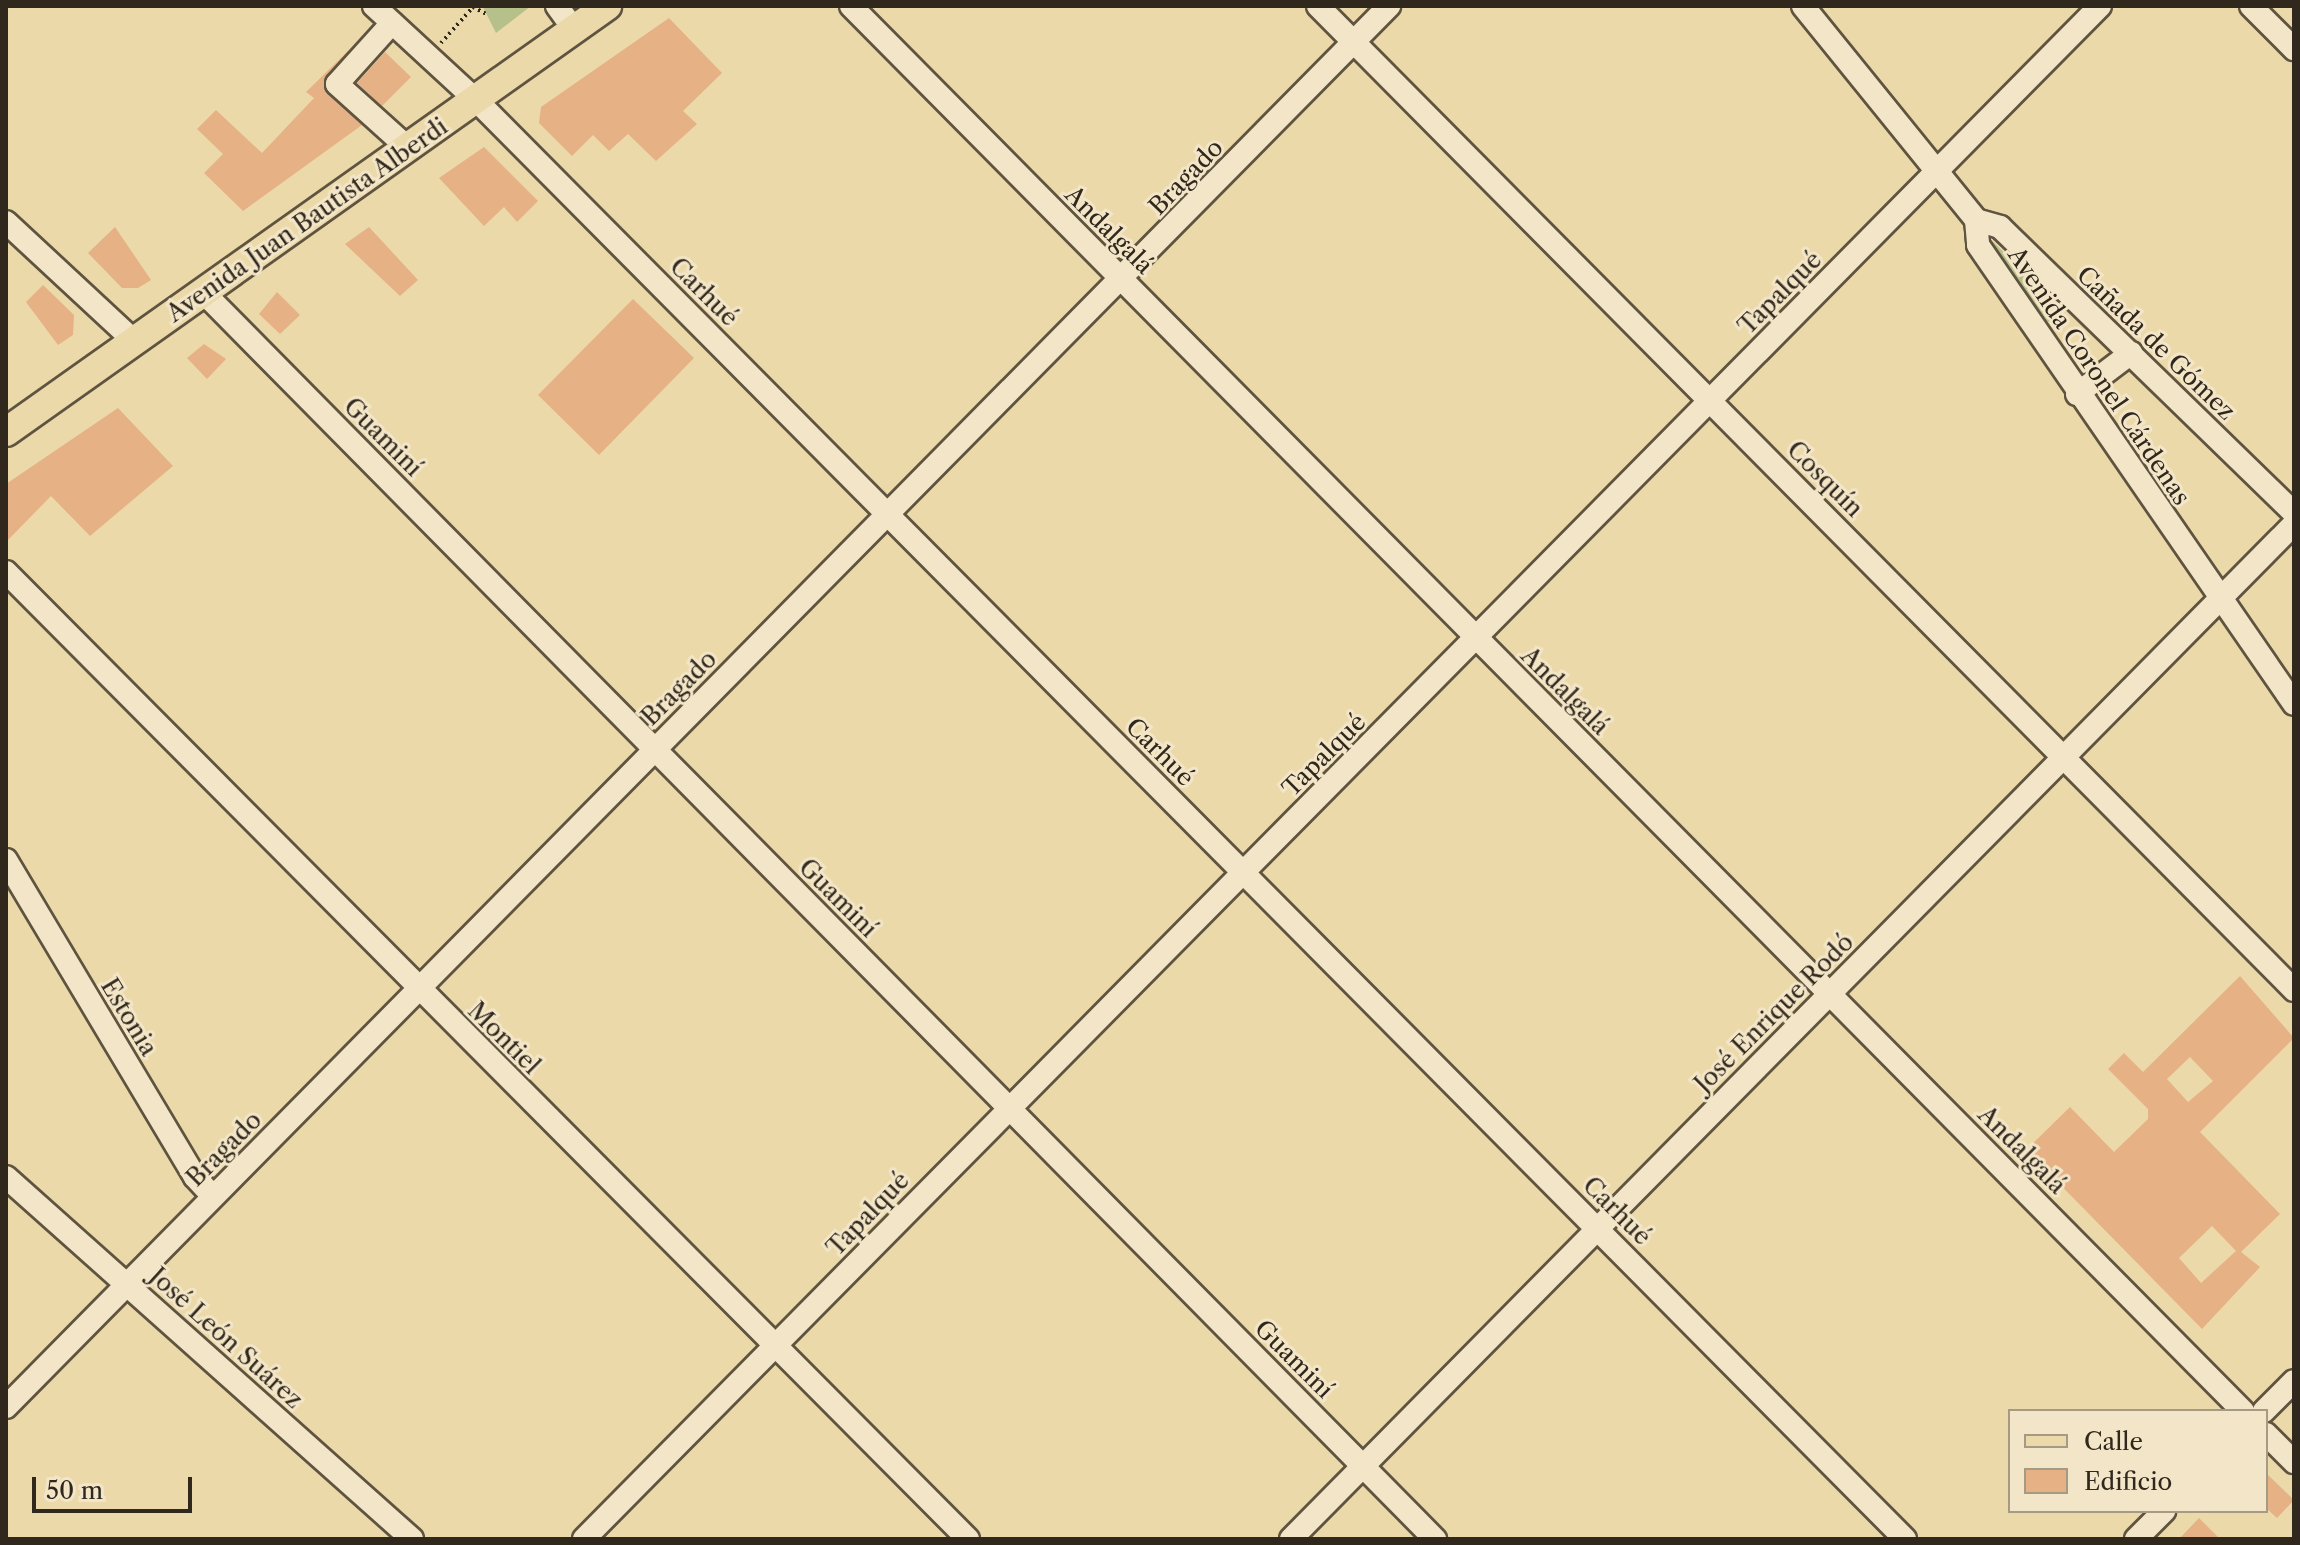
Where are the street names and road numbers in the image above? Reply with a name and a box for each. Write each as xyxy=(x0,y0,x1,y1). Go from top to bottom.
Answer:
street label: Avenida Juan Bautista Alberdi xyxy=(160,111,454,329)
street label: Bragado xyxy=(1143,133,1229,221)
street label: Andalgalá xyxy=(1059,180,1159,280)
street label: Avenida Coronel Cárdenas xyxy=(2002,242,2196,510)
street label: Tapalqué xyxy=(1732,245,1828,341)
street label: Carhué xyxy=(664,252,744,332)
street label: Cañada de Gómez xyxy=(2071,260,2241,426)
street label: Guaminí xyxy=(338,392,428,482)
street label: Cosquín xyxy=(1781,435,1869,523)
street label: Andalgalá xyxy=(1515,641,1615,741)
street label: Bragado xyxy=(636,645,722,731)
street label: Tapalqué xyxy=(1276,707,1372,803)
street label: Carhué xyxy=(1120,712,1200,792)
street label: Guaminí xyxy=(793,853,883,943)
street label: José Enrique Rodó xyxy=(1689,928,1859,1098)
street label: Estonia xyxy=(95,973,163,1061)
street label: Montiel xyxy=(462,996,546,1080)
street label: Andalgalá xyxy=(1972,1100,2072,1200)
street label: Bragado xyxy=(181,1106,267,1192)
street label: Tapalqué xyxy=(821,1166,915,1262)
street label: Carhué xyxy=(1577,1171,1657,1251)
street label: José León Suárez xyxy=(144,1262,308,1414)
street label: Guaminí xyxy=(1249,1314,1339,1404)

